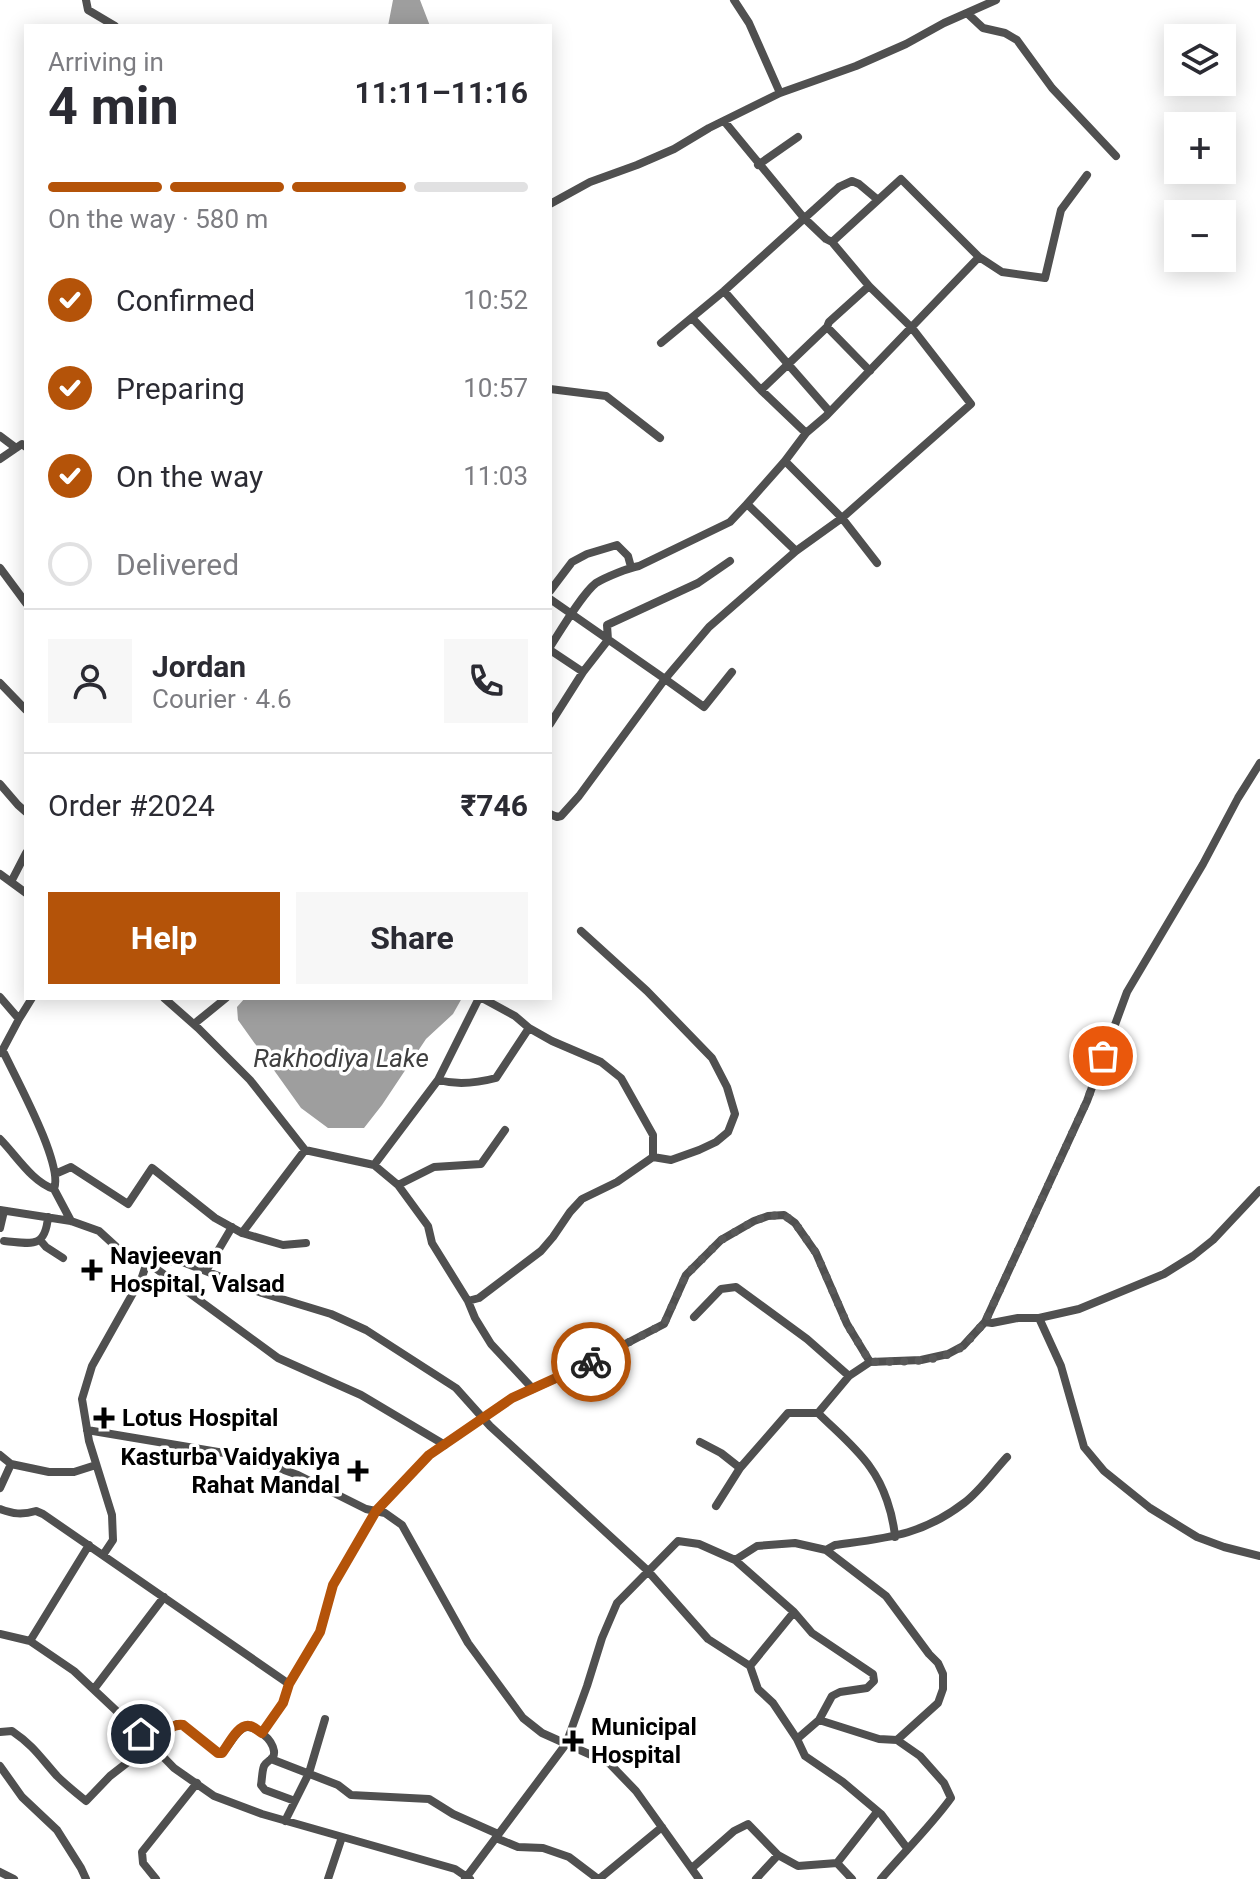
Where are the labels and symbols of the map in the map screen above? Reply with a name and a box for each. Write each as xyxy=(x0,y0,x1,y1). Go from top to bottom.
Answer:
pin xyxy=(1069,1022,1137,1090)
water label: Rakhodiya Lake xyxy=(253,1043,429,1073)
place label: Navjeevan Hospital, Valsad xyxy=(110,1242,285,1298)
marker: Navjeevan Hospital, Valsad xyxy=(81,1259,103,1281)
courier xyxy=(551,1322,631,1402)
place label: Lotus Hospital xyxy=(122,1404,278,1432)
marker: Lotus Hospital xyxy=(93,1407,115,1429)
place label: Kasturba Vaidyakiya Rahat Mandal xyxy=(120,1443,340,1499)
marker: Kasturba Vaidyakiya Rahat Mandal xyxy=(347,1460,369,1482)
pin xyxy=(107,1700,175,1768)
place label: Municipal Hospital xyxy=(591,1713,697,1769)
marker: Municipal Hospital xyxy=(562,1730,584,1752)

